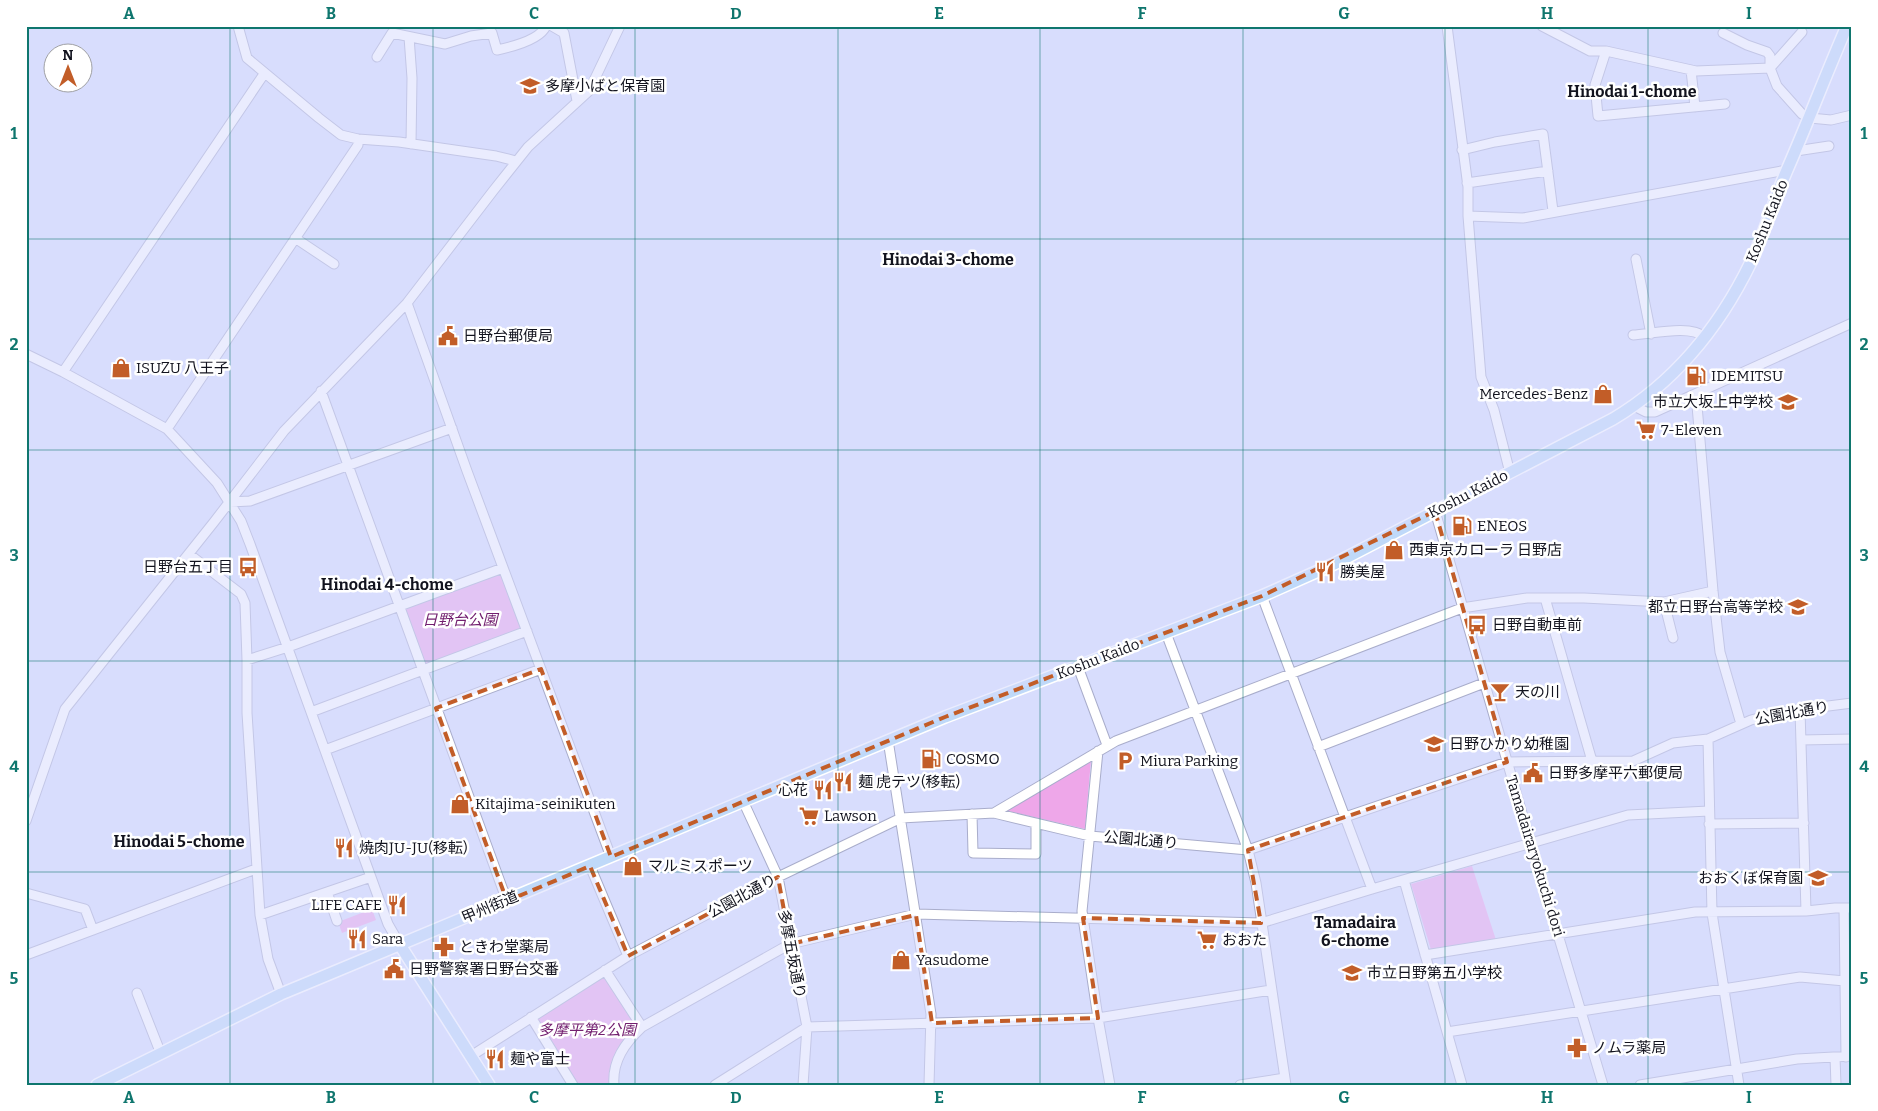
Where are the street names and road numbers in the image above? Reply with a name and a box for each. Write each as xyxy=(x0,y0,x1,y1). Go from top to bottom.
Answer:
street label: Koshu Kaido xyxy=(1742,177,1792,265)
street label: Koshu Kaido xyxy=(1425,466,1511,522)
street label: Koshu Kaido xyxy=(1054,635,1142,683)
street label: 公園北通り xyxy=(1753,698,1831,728)
street label: Tamadairaryokuchi dori xyxy=(1502,773,1568,939)
street label: 公園北通り xyxy=(1103,828,1179,852)
street label: 公園北通り xyxy=(705,870,779,922)
street label: 甲州街道 xyxy=(459,887,521,927)
street label: 多摩五坂通り xyxy=(775,908,809,1000)

